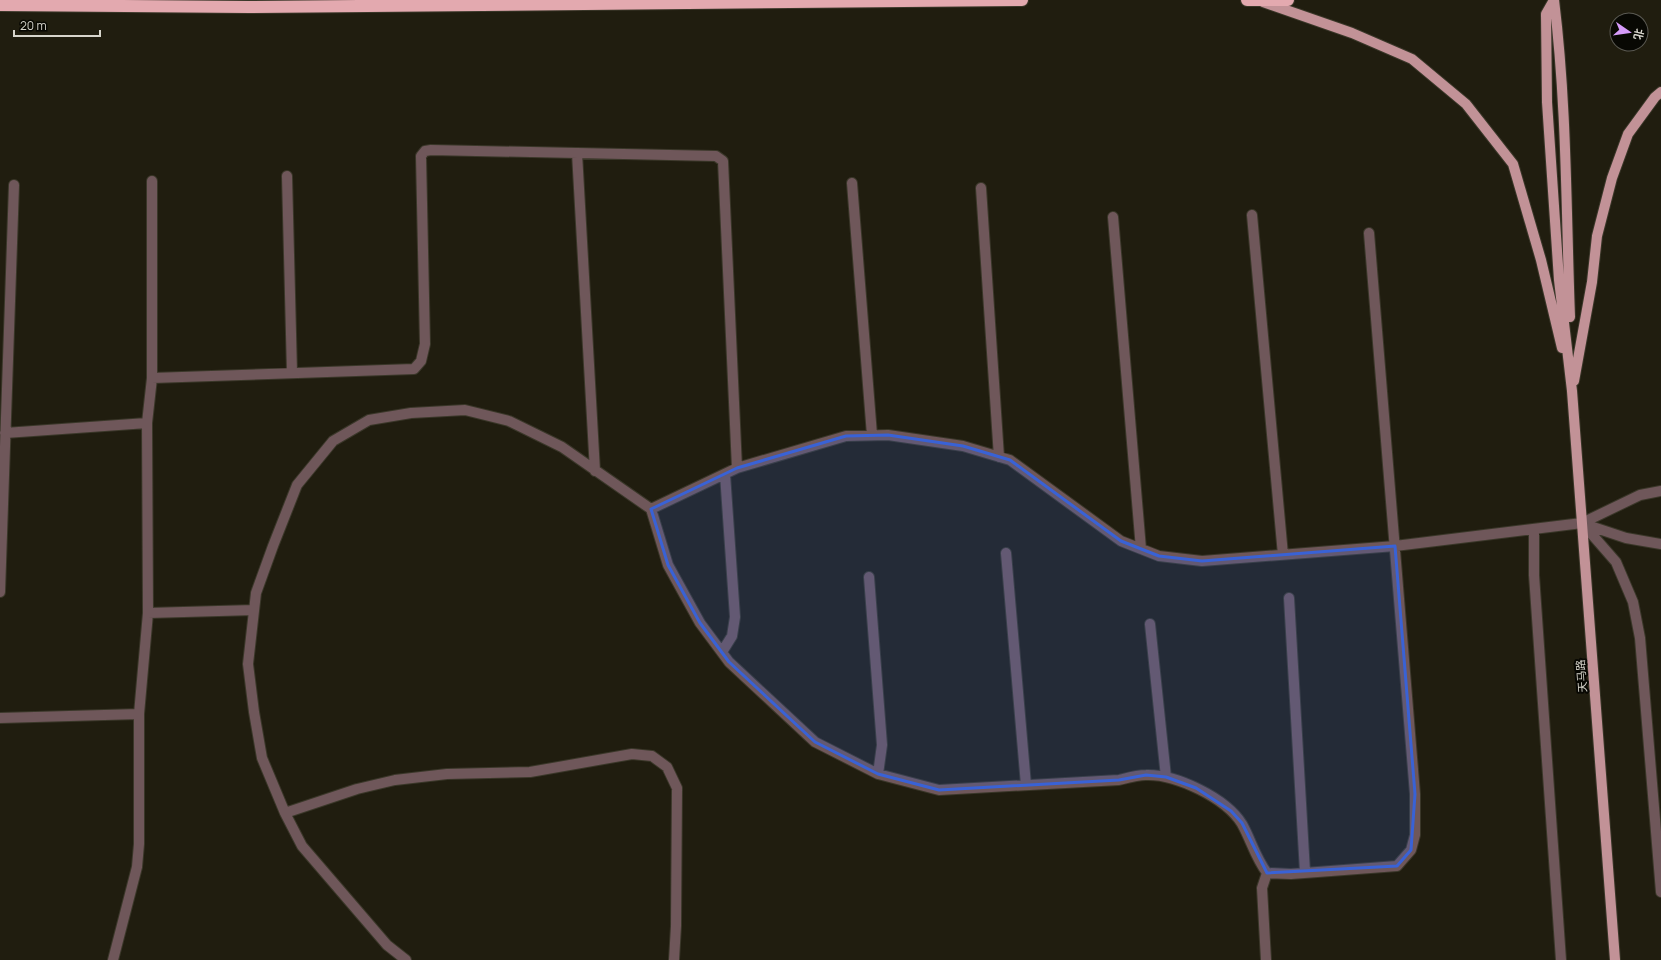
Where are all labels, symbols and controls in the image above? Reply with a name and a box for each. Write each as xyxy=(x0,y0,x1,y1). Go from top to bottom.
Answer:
scale bar xyxy=(14,12,100,38)
north arrow xyxy=(1609,12,1649,52)
text: 20 m xyxy=(20,17,47,34)
text: 北 xyxy=(1631,27,1648,41)
street label: 天马路 xyxy=(1572,659,1590,693)

